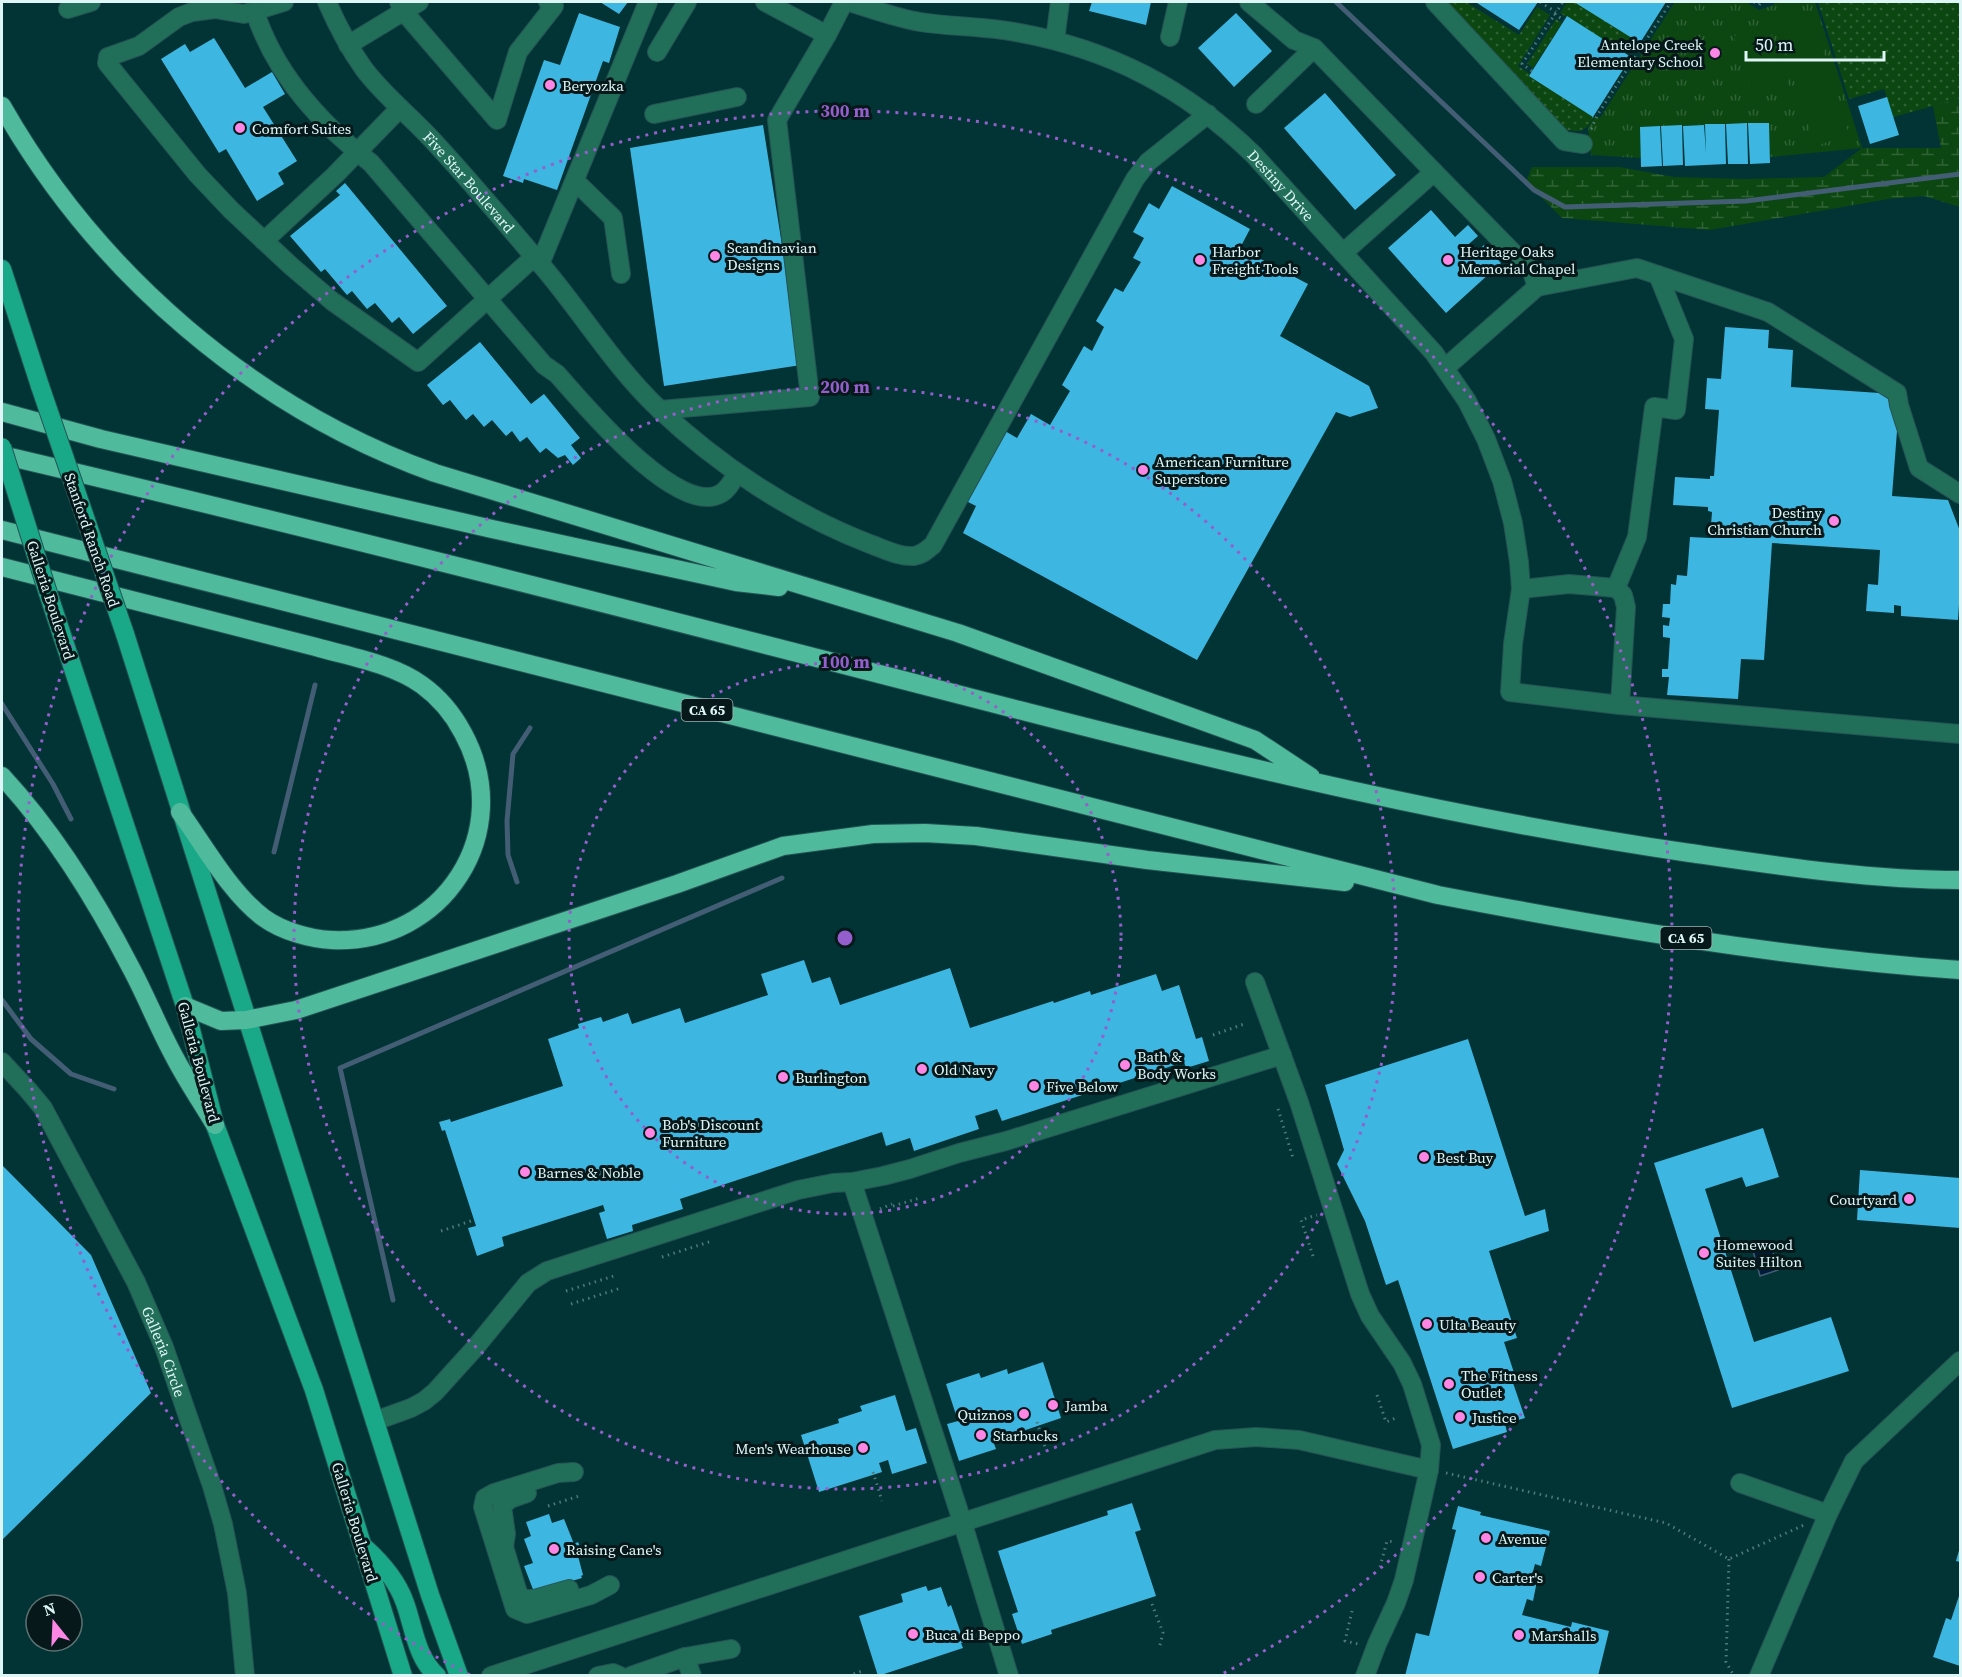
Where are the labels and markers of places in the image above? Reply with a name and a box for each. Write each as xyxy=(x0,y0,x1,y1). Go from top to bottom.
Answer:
place label: Antelope Creek Elementary School xyxy=(1577,34,1704,72)
marker: Antelope Creek Elementary School xyxy=(1708,46,1722,60)
place label: Beryozka xyxy=(562,75,624,96)
marker: Beryozka xyxy=(543,78,557,92)
place label: Comfort Suites xyxy=(252,118,351,139)
marker: Comfort Suites xyxy=(233,121,247,135)
place label: Scandinavian Designs xyxy=(727,237,817,275)
place label: Harbor Freight Tools xyxy=(1212,241,1299,279)
place label: Heritage Oaks Memorial Chapel xyxy=(1460,241,1576,279)
marker: Scandinavian Designs xyxy=(708,249,722,263)
marker: Harbor Freight Tools xyxy=(1193,253,1207,267)
marker: Heritage Oaks Memorial Chapel xyxy=(1441,253,1455,267)
place label: American Furniture Superstore xyxy=(1155,451,1289,489)
marker: American Furniture Superstore xyxy=(1136,463,1150,477)
place label: Destiny Christian Church xyxy=(1707,502,1822,540)
marker: Destiny Christian Church xyxy=(1827,514,1841,528)
centre of rings xyxy=(835,928,855,948)
place label: Bath & Body Works xyxy=(1137,1046,1216,1084)
marker: Bath & Body Works xyxy=(1118,1058,1132,1072)
place label: Old Navy xyxy=(934,1059,995,1080)
marker: Old Navy xyxy=(915,1062,929,1076)
place label: Burlington xyxy=(795,1067,867,1088)
marker: Burlington xyxy=(776,1070,790,1084)
place label: Five Below xyxy=(1046,1076,1119,1097)
marker: Five Below xyxy=(1027,1079,1041,1093)
place label: Bob's Discount Furniture xyxy=(662,1114,760,1152)
marker: Bob's Discount Furniture xyxy=(643,1126,657,1140)
place label: Best Buy xyxy=(1436,1147,1494,1168)
marker: Best Buy xyxy=(1417,1150,1431,1164)
place label: Barnes & Noble xyxy=(537,1162,641,1183)
marker: Barnes & Noble xyxy=(518,1165,532,1179)
place label: Courtyard xyxy=(1829,1189,1897,1210)
marker: Courtyard xyxy=(1902,1192,1916,1206)
place label: Homewood Suites Hilton xyxy=(1716,1234,1802,1272)
marker: Homewood Suites Hilton xyxy=(1697,1246,1711,1260)
place label: Ulta Beauty xyxy=(1439,1314,1517,1335)
marker: Ulta Beauty xyxy=(1420,1317,1434,1331)
place label: The Fitness Outlet xyxy=(1461,1365,1538,1403)
marker: The Fitness Outlet xyxy=(1442,1377,1456,1391)
place label: Jamba xyxy=(1064,1395,1108,1416)
marker: Jamba xyxy=(1046,1398,1060,1412)
place label: Quiznos xyxy=(958,1404,1012,1425)
marker: Quiznos xyxy=(1017,1407,1031,1421)
place label: Justice xyxy=(1471,1407,1517,1428)
marker: Justice xyxy=(1453,1410,1467,1424)
place label: Starbucks xyxy=(993,1425,1058,1446)
marker: Starbucks xyxy=(974,1428,988,1442)
place label: Men's Wearhouse xyxy=(735,1438,851,1459)
marker: Men's Wearhouse xyxy=(856,1441,870,1455)
place label: Avenue xyxy=(1498,1528,1548,1549)
marker: Avenue xyxy=(1479,1531,1493,1545)
place label: Raising Cane's xyxy=(566,1539,661,1560)
marker: Raising Cane's xyxy=(547,1542,561,1556)
place label: Carter's xyxy=(1492,1567,1543,1588)
marker: Carter's xyxy=(1473,1570,1487,1584)
place label: Buca di Beppo xyxy=(925,1624,1020,1645)
place label: Marshalls xyxy=(1531,1625,1596,1646)
marker: Buca di Beppo xyxy=(906,1627,920,1641)
marker: Marshalls xyxy=(1512,1628,1526,1642)

